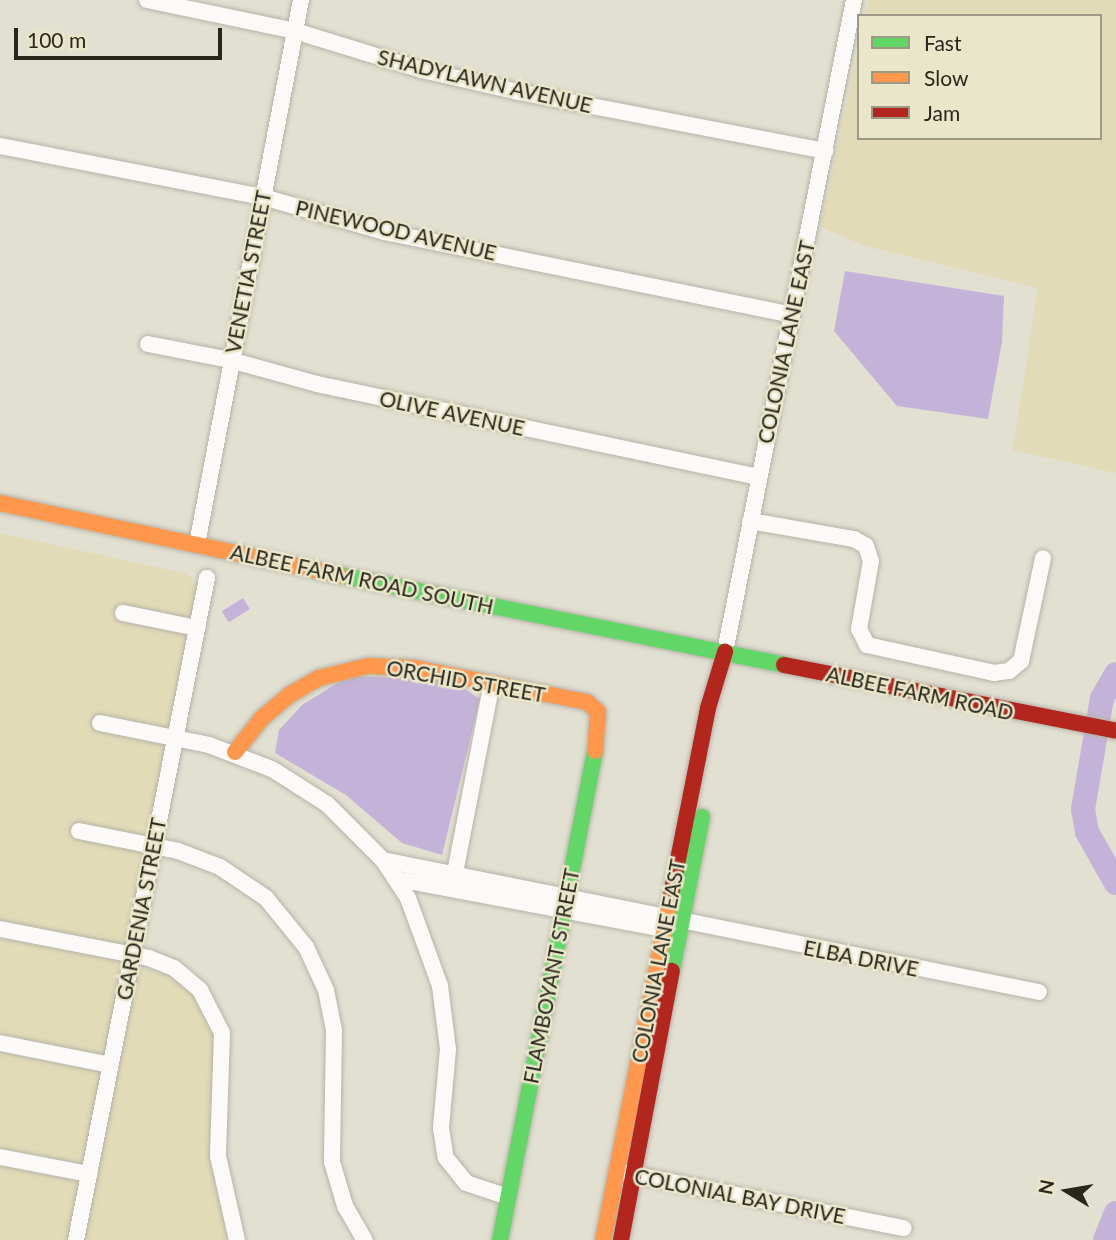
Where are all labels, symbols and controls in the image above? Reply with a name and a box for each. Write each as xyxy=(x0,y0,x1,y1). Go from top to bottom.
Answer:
scale bar xyxy=(18,14,226,58)
legend xyxy=(857,14,1102,140)
text: 100 m xyxy=(27,27,86,52)
text: Fast xyxy=(924,30,961,55)
street label: SHADYLAWN AVENUE xyxy=(375,44,595,118)
text: Slow xyxy=(924,65,968,90)
text: Jam xyxy=(924,100,960,125)
street label: VENETIA STREET xyxy=(220,188,276,356)
street label: PINEWOOD AVENUE xyxy=(293,195,499,265)
street label: COLONIA LANE EAST xyxy=(752,238,820,446)
street label: OLIVE AVENUE xyxy=(377,385,527,441)
street label: ALBEE FARM ROAD SOUTH xyxy=(228,539,496,619)
street label: ORCHID STREET xyxy=(385,655,547,707)
street label: ALBEE FARM ROAD xyxy=(824,661,1016,725)
street label: GARDENIA STREET xyxy=(111,815,171,1003)
street label: COLONIA LANE EAST xyxy=(626,857,690,1065)
street label: FLAMBOYANT STREET xyxy=(518,866,584,1086)
street label: ELBA DRIVE xyxy=(801,934,921,982)
north arrow xyxy=(1032,1156,1102,1226)
street label: COLONIAL BAY DRIVE xyxy=(632,1163,848,1229)
text: N xyxy=(1033,1178,1059,1196)

